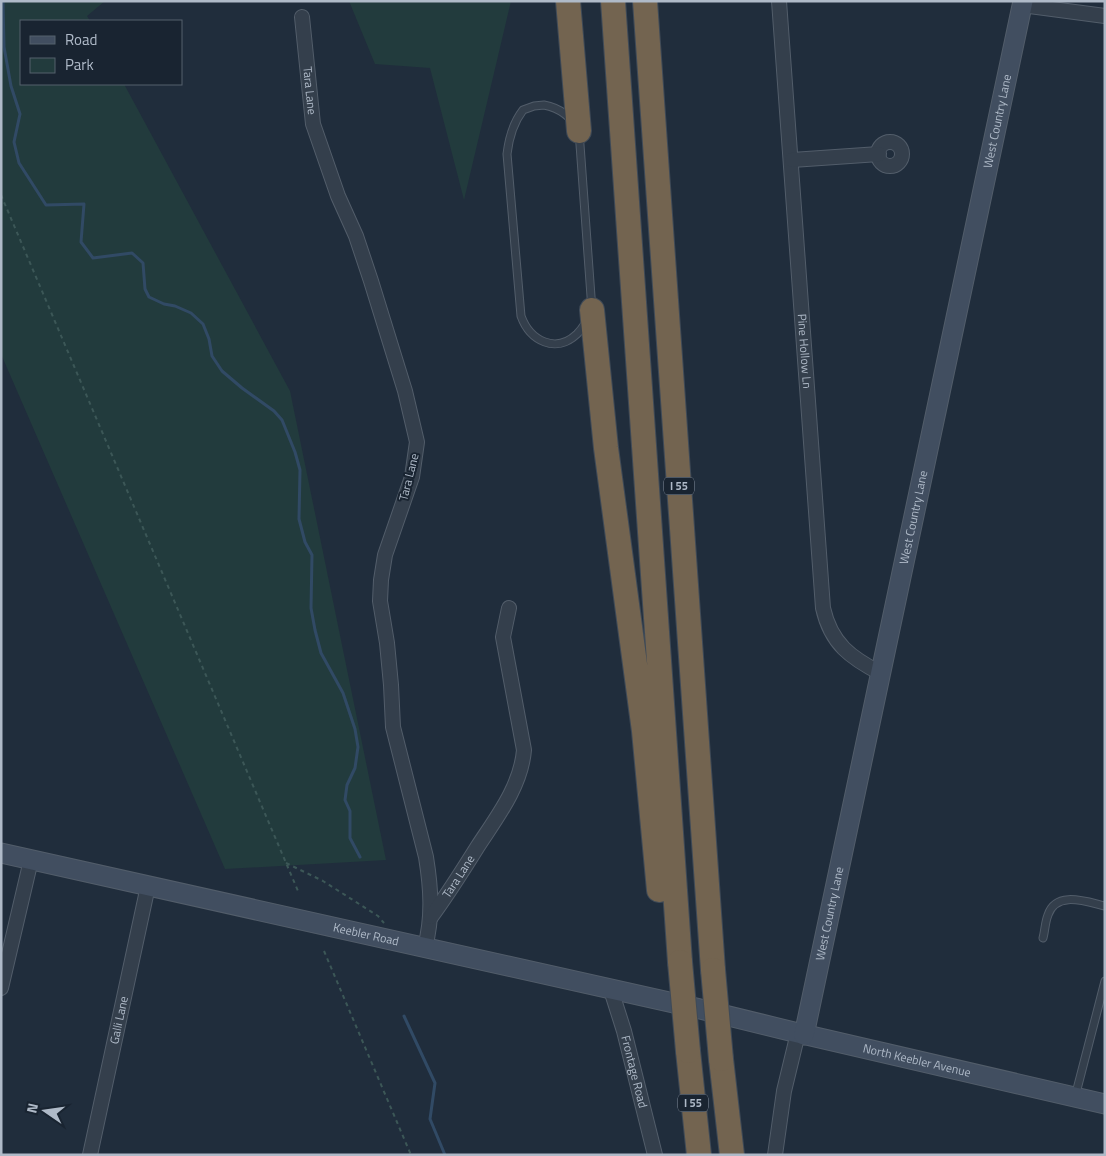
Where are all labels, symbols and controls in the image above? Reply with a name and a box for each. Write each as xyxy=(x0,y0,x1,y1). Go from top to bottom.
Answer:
legend xyxy=(20,20,182,85)
text: Road xyxy=(65,28,97,51)
text: Park xyxy=(65,53,94,76)
street label: Tara Lane xyxy=(298,66,322,116)
street label: West Country Lane xyxy=(978,72,1016,170)
street label: Pine Hollow Ln xyxy=(793,313,817,389)
street label: Tara Lane xyxy=(393,451,424,503)
street label: West Country Lane xyxy=(894,469,932,566)
road number: I 55 xyxy=(664,478,694,494)
street label: Tara Lane xyxy=(437,851,479,902)
street label: West Country Lane xyxy=(810,865,848,962)
street label: Keebler Road xyxy=(331,917,401,950)
street label: Galli Lane xyxy=(104,994,133,1046)
street label: Frontage Road xyxy=(616,1033,653,1110)
street label: North Keebler Avenue xyxy=(861,1038,973,1082)
north arrow xyxy=(20,1086,70,1136)
road number: I 55 xyxy=(678,1094,708,1112)
text: N xyxy=(21,1101,43,1115)

